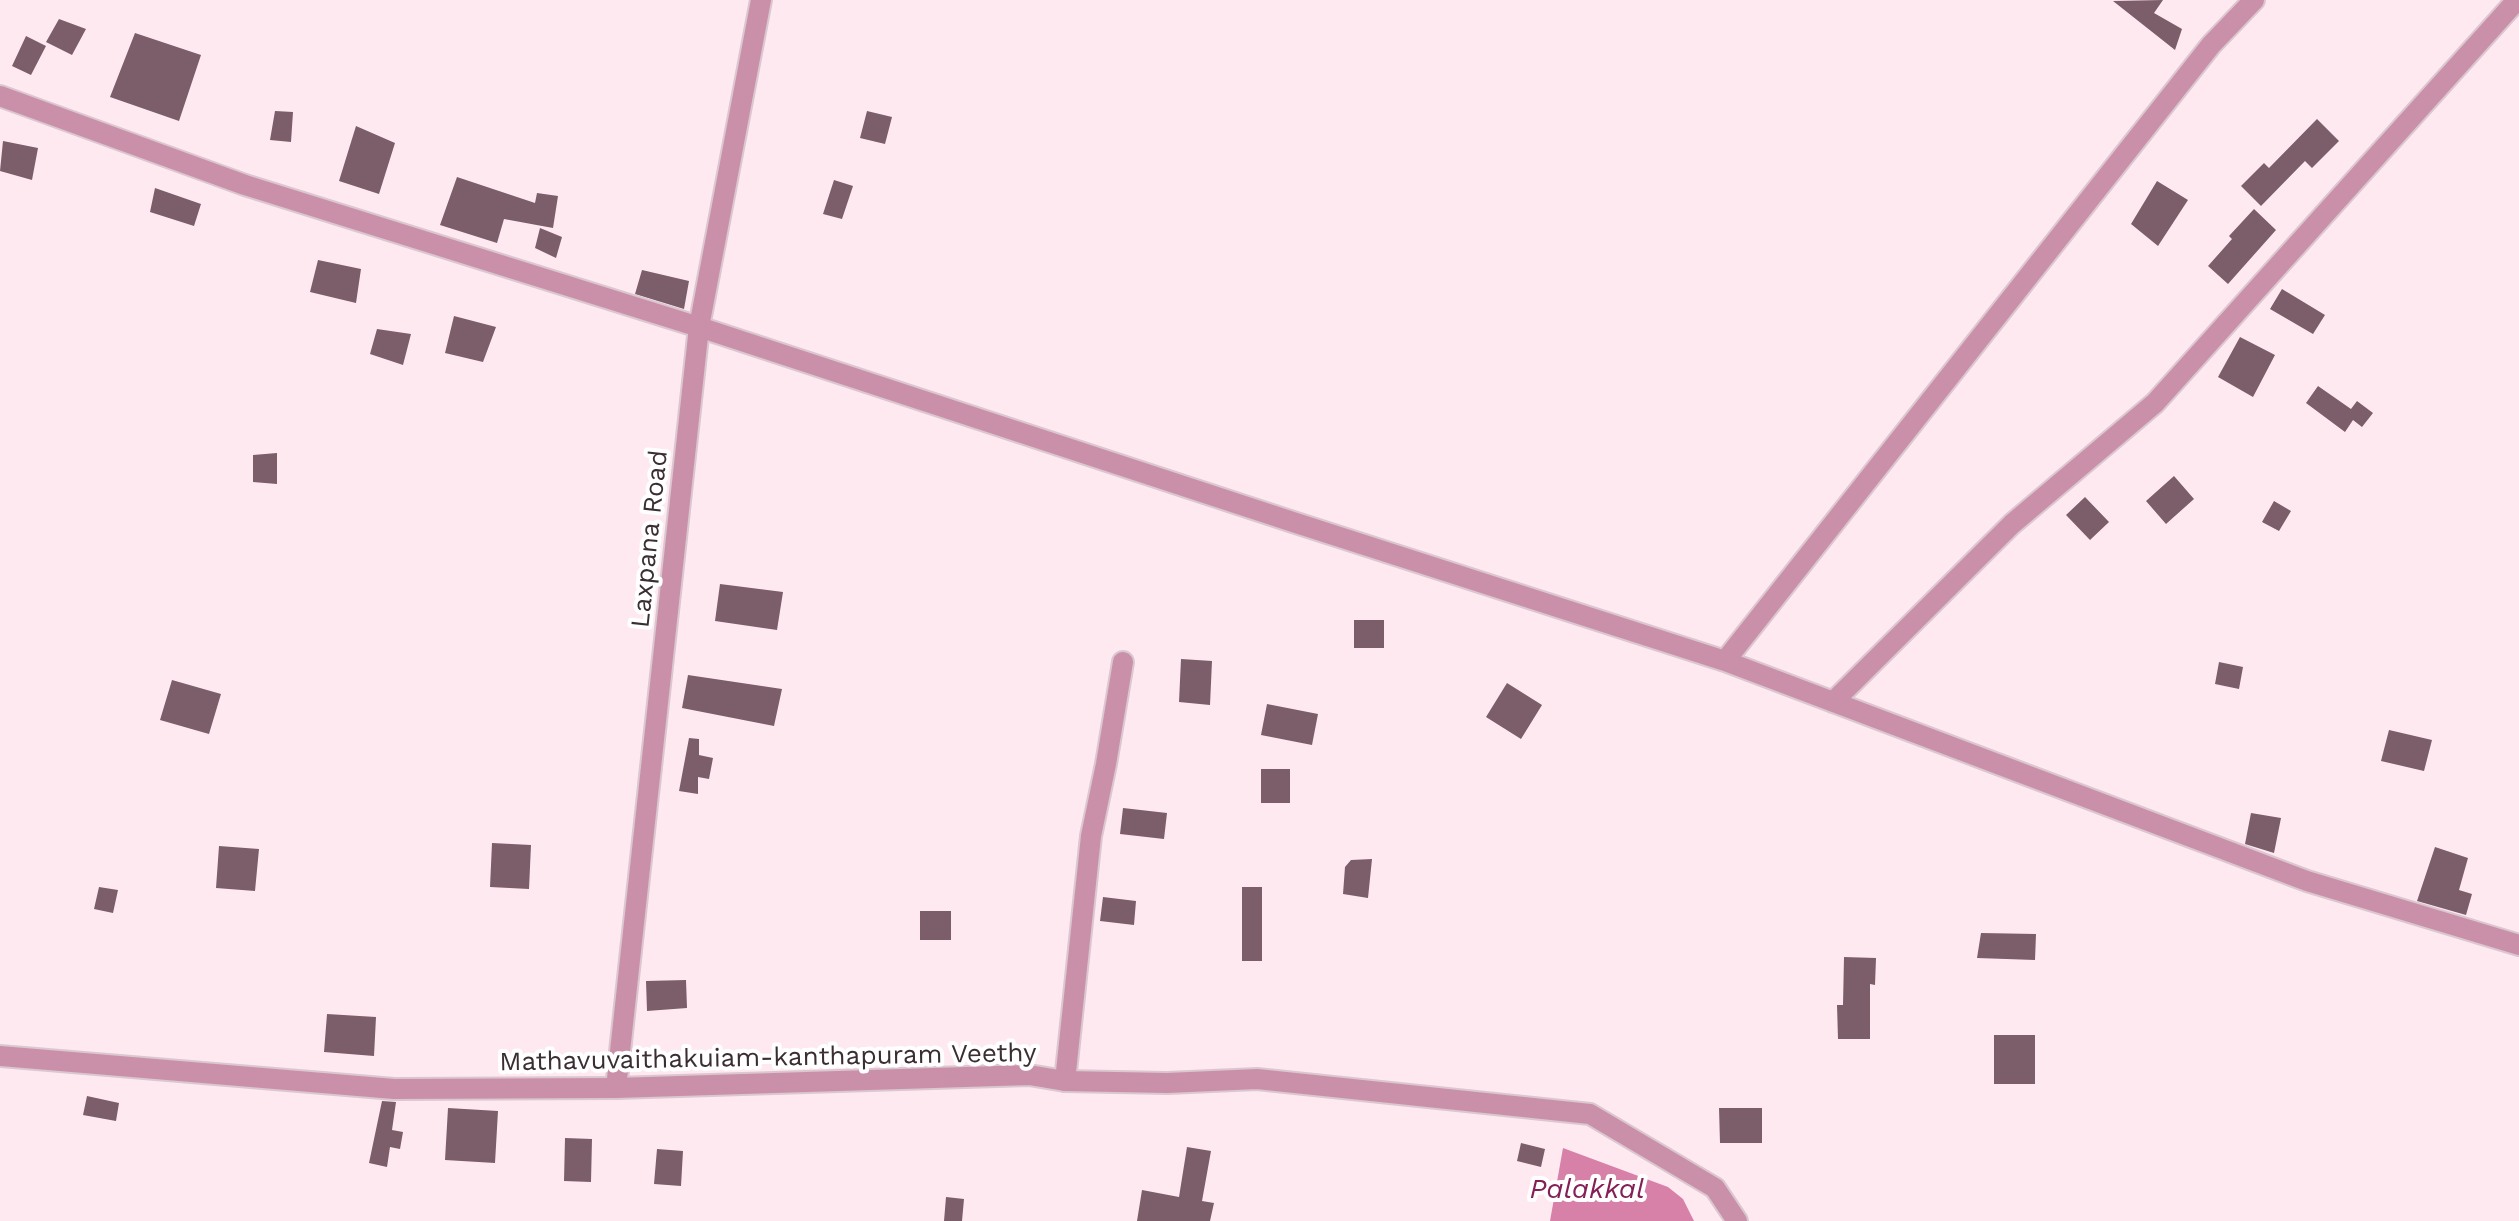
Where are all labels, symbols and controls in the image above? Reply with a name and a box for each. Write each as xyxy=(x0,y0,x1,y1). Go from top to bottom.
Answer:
street label: Laxpana Road xyxy=(625,449,675,629)
street label: Mathavuvaithakuiam-kanthapuram Veethy xyxy=(499,1038,1037,1078)
water label: Palakkal xyxy=(1529,1173,1645,1207)

